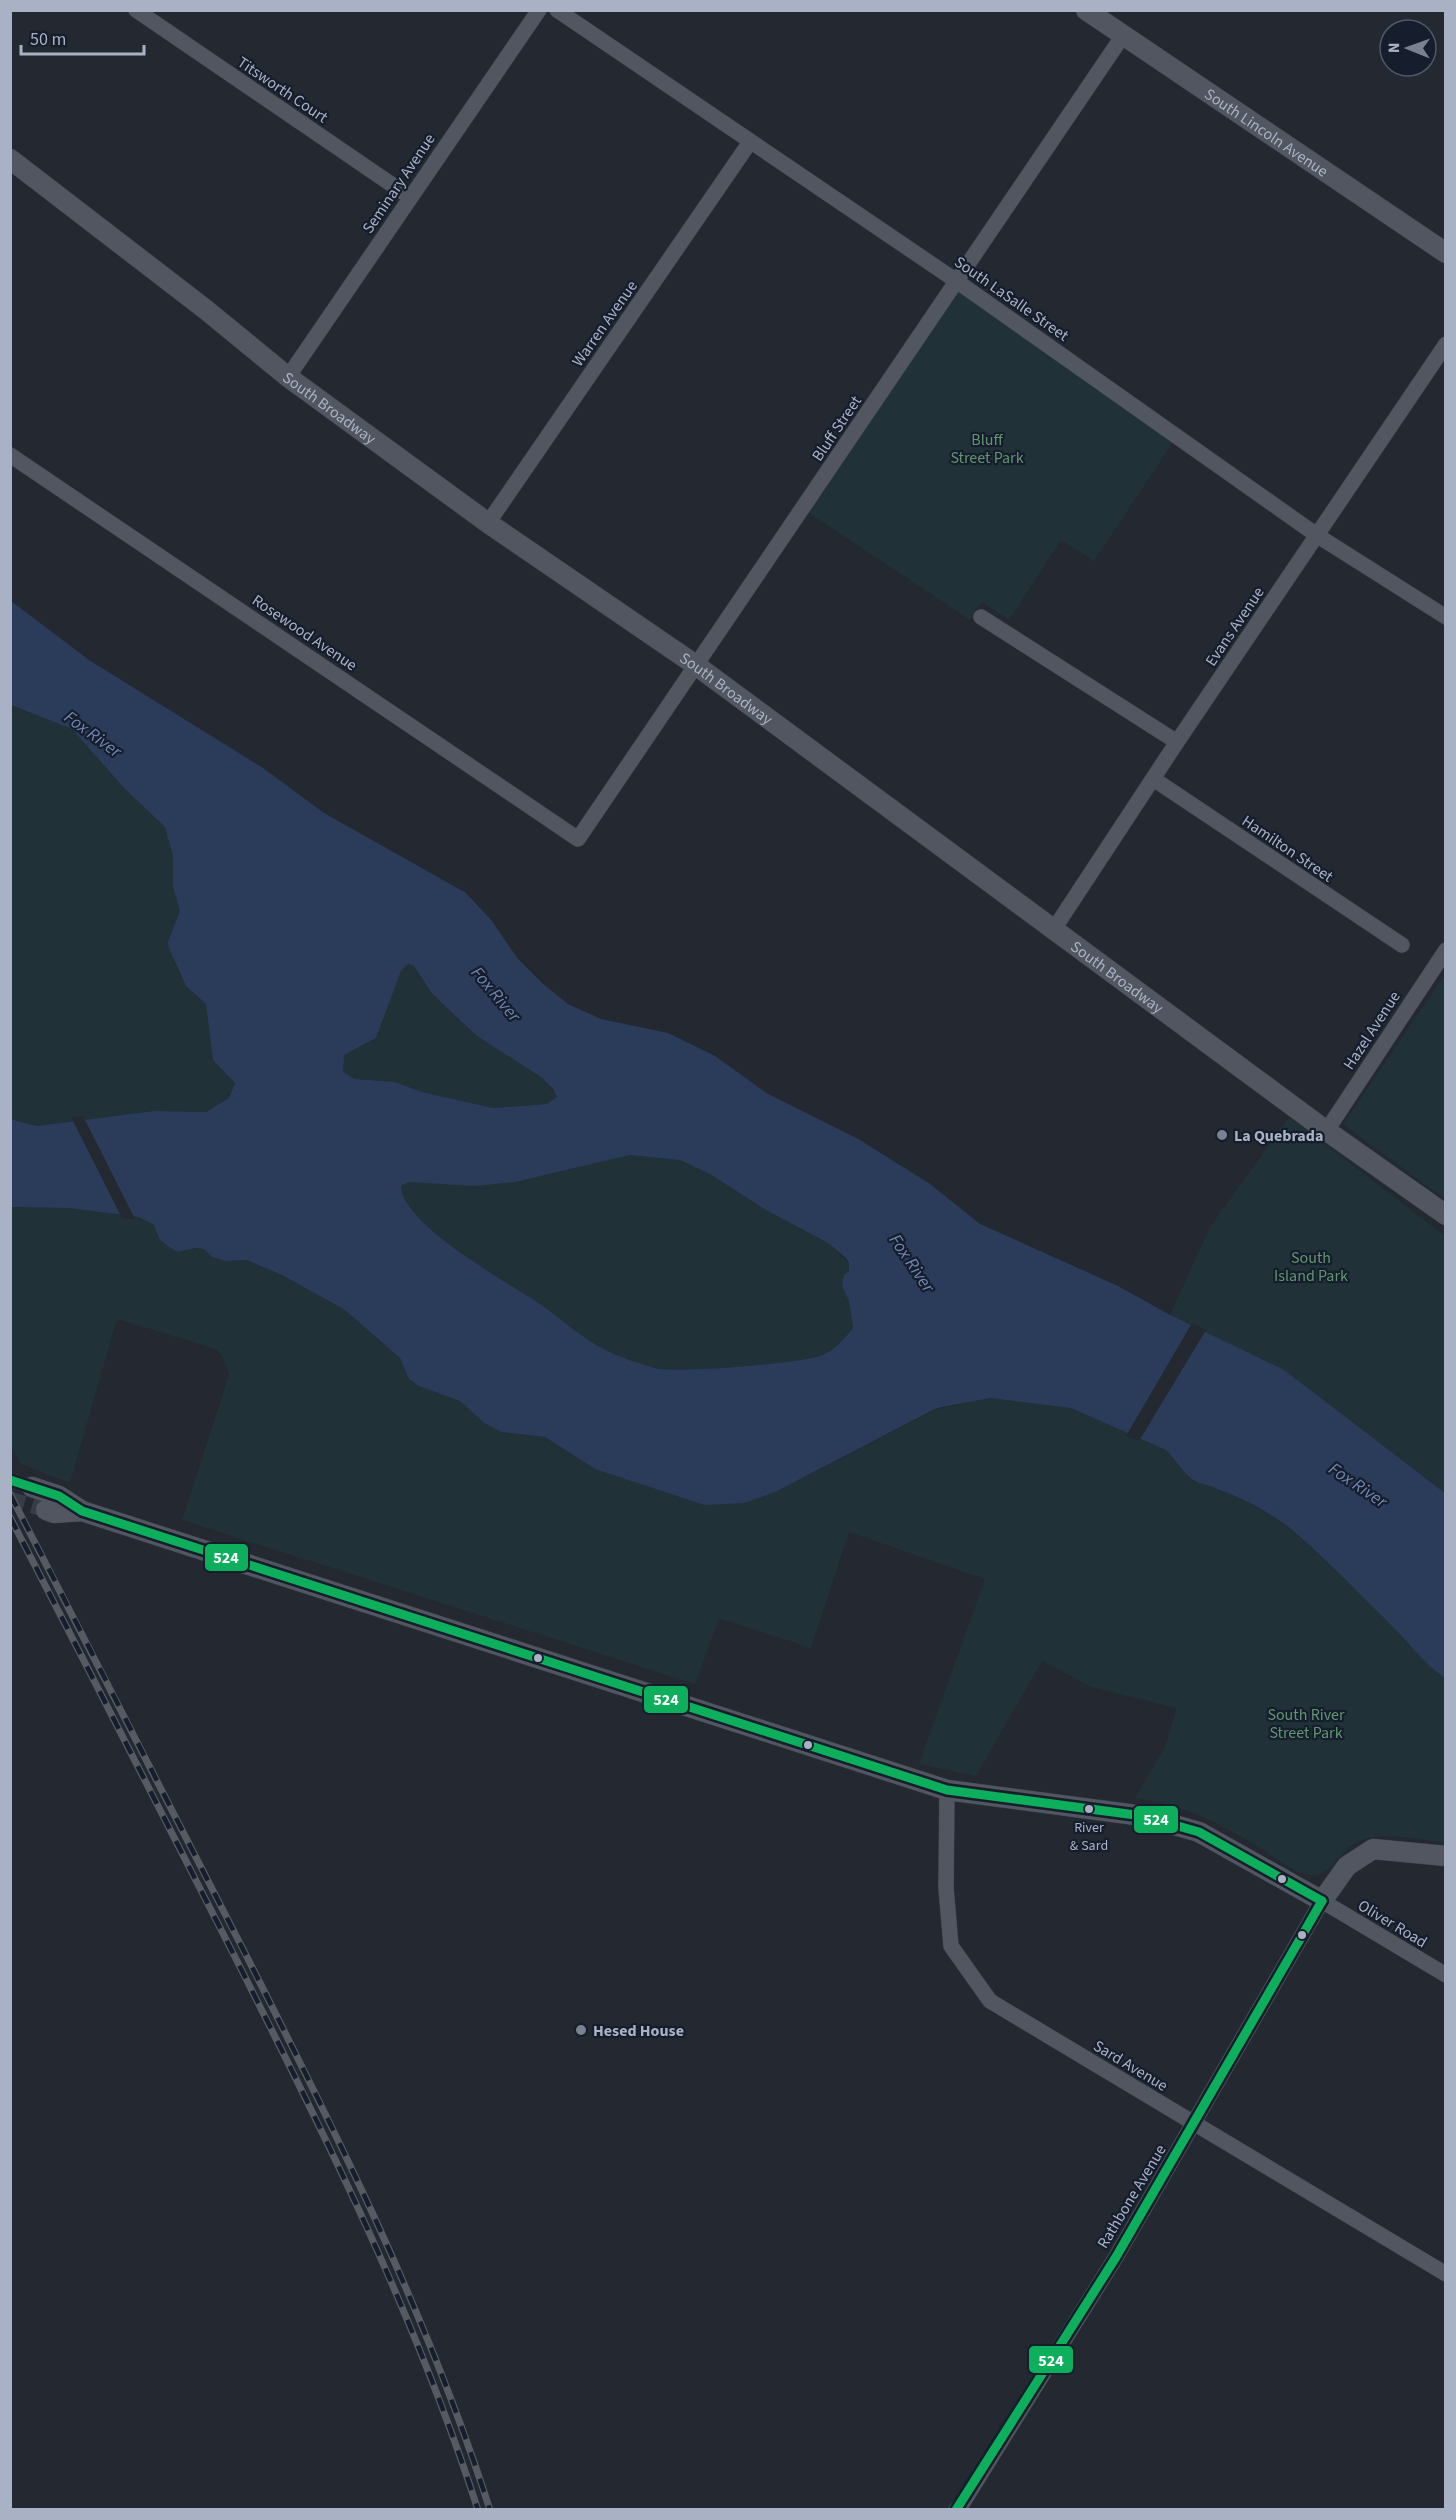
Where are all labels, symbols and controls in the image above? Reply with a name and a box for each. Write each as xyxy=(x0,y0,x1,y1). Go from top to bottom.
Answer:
scale bar xyxy=(21,18,144,56)
north arrow xyxy=(1378,18,1438,78)
text: 50 m xyxy=(30,27,66,52)
text: N xyxy=(1383,42,1405,53)
street label: Titsworth Court xyxy=(233,51,333,129)
street label: South Lincoln Avenue xyxy=(1200,83,1332,182)
street label: Seminary Avenue xyxy=(357,129,441,238)
street label: South LaSalle Street xyxy=(950,251,1074,347)
street label: Warren Avenue xyxy=(567,276,643,371)
street label: South Broadway xyxy=(278,367,381,450)
street label: Bluff Street xyxy=(807,391,867,466)
park label: Bluff Street Park xyxy=(950,429,1024,469)
street label: Evans Avenue xyxy=(1200,582,1270,671)
street label: Rosewood Avenue xyxy=(248,589,361,676)
street label: South Broadway xyxy=(675,647,777,731)
water label: Fox River xyxy=(59,705,127,764)
street label: Hamilton Street xyxy=(1237,810,1338,888)
street label: South Broadway xyxy=(1066,936,1168,1019)
water label: Fox River xyxy=(465,961,527,1028)
street label: Hazel Avenue xyxy=(1338,987,1406,1074)
place label: La Quebrada xyxy=(1234,1125,1323,1147)
marker: La Quebrada xyxy=(1215,1128,1229,1142)
water label: Fox River xyxy=(883,1229,941,1298)
park label: South Island Park xyxy=(1274,1247,1348,1287)
water label: Fox River xyxy=(1324,1457,1393,1515)
line badge: 524 xyxy=(204,1543,249,1572)
text: 524 xyxy=(213,1547,239,1569)
unlabelled marker xyxy=(532,1652,544,1664)
line badge: 524 xyxy=(643,1685,689,1714)
text: 524 xyxy=(653,1689,679,1711)
park label: South River Street Park xyxy=(1267,1704,1345,1744)
unlabelled marker xyxy=(802,1739,814,1751)
marker: River & Sard xyxy=(1083,1803,1095,1815)
line badge: 524 xyxy=(1133,1805,1179,1834)
text: 524 xyxy=(1143,1809,1169,1831)
place label: River & Sard xyxy=(1070,1818,1108,1856)
unlabelled marker xyxy=(1276,1873,1288,1885)
street label: Oliver Road xyxy=(1354,1895,1431,1953)
unlabelled marker xyxy=(1296,1929,1308,1941)
place label: Hesed House xyxy=(593,2020,684,2042)
marker: Hesed House xyxy=(574,2023,588,2037)
street label: Sard Avenue xyxy=(1089,2035,1172,2097)
street label: Rathbone Avenue xyxy=(1092,2140,1172,2253)
line badge: 524 xyxy=(1028,2345,1074,2374)
text: 524 xyxy=(1038,2350,1064,2372)

